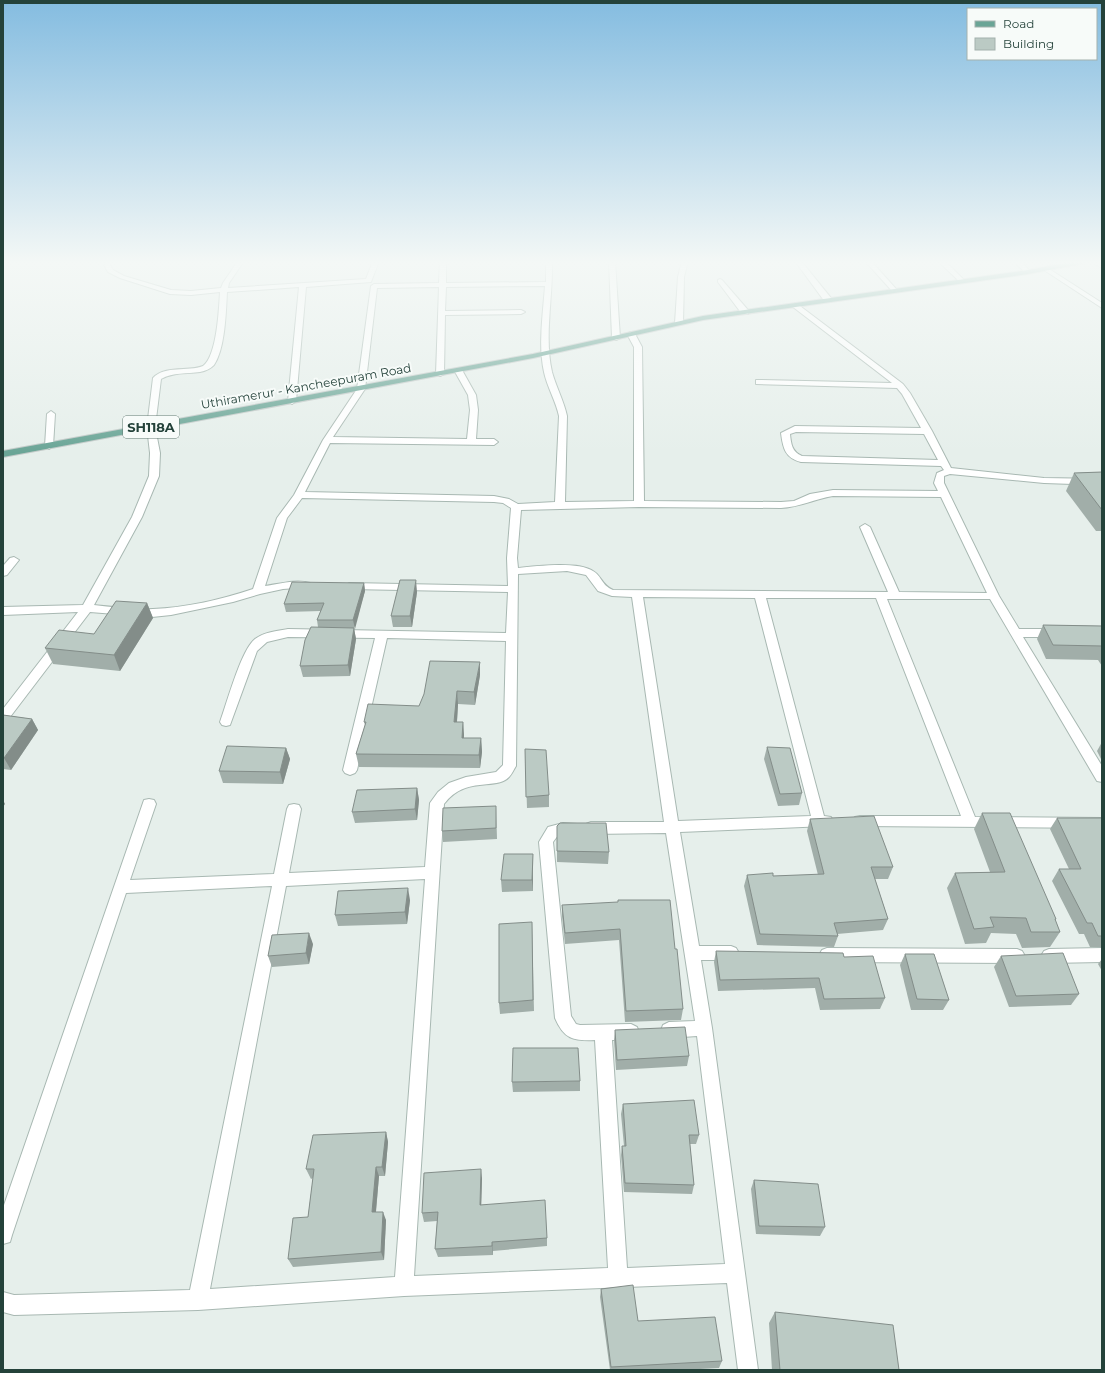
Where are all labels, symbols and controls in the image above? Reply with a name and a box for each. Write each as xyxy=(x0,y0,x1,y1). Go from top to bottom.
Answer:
legend xyxy=(967,8,1097,60)
text: Road xyxy=(1003,16,1034,31)
text: Building xyxy=(1003,36,1054,51)
street label: Uthiramerur - Kancheepuram Road xyxy=(200,360,412,412)
road number: SH118A xyxy=(123,416,179,438)

